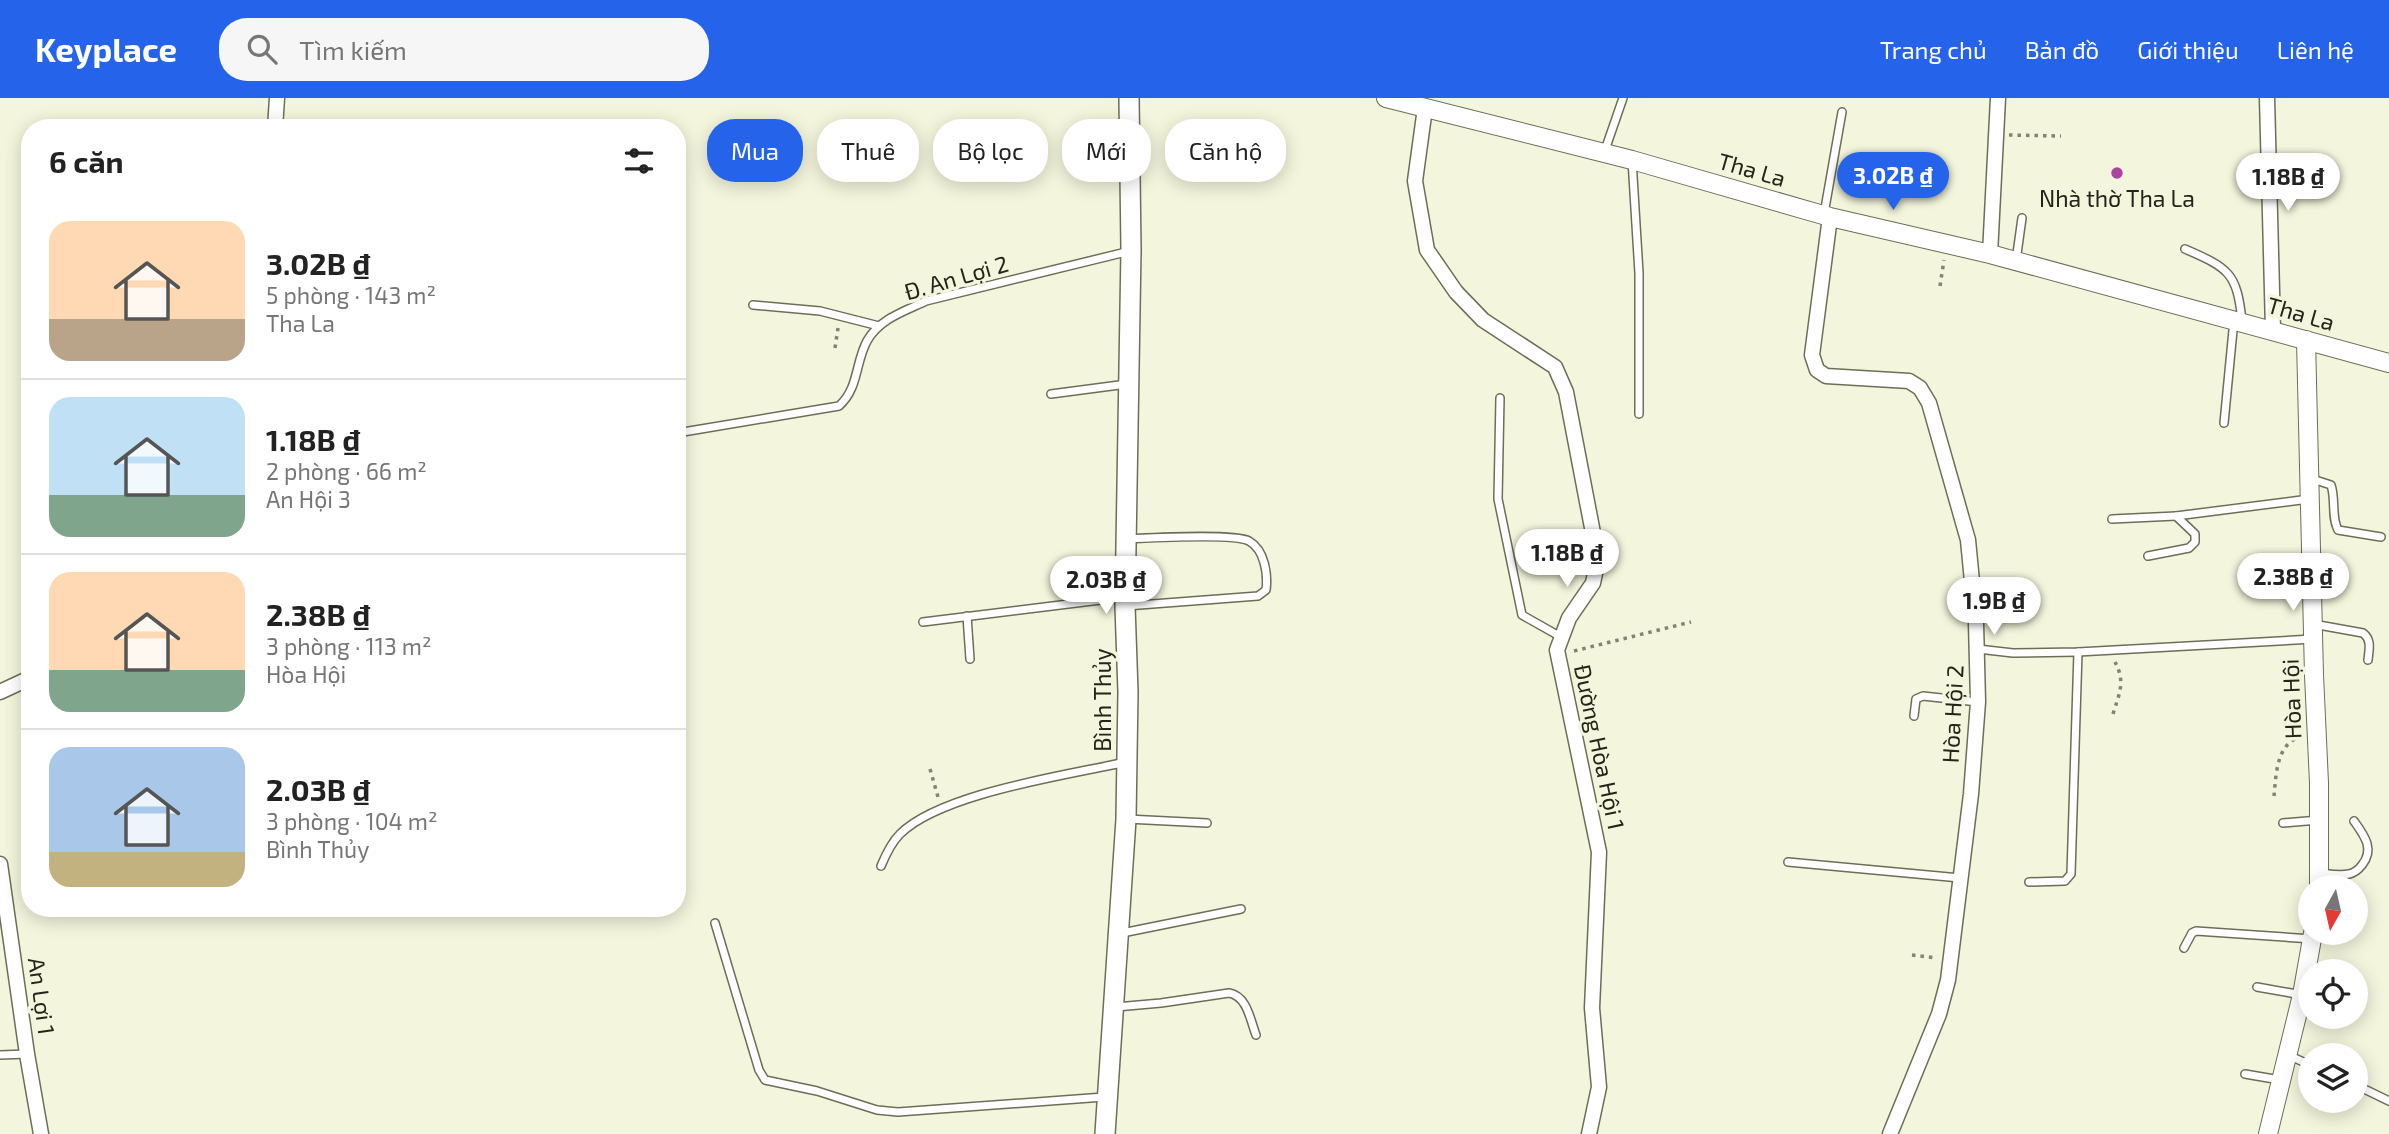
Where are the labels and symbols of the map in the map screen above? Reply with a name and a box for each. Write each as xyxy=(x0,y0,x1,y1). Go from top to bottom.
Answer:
street label: Tha La xyxy=(1715,146,1789,192)
pin: 3.02B ₫ xyxy=(1828,152,1958,212)
pin: 1.18B ₫ xyxy=(2223,153,2353,213)
marker: Nhà thờ Tha La xyxy=(2109,165,2125,181)
place label: Nhà thờ Tha La xyxy=(2039,184,2195,212)
street label: Đ. An Lợi 2 xyxy=(901,249,1011,305)
street label: Tha La xyxy=(2264,290,2338,336)
pin: 1.18B ₫ xyxy=(1502,530,1632,589)
pin: 2.38B ₫ xyxy=(2228,554,2358,613)
pin: 2.03B ₫ xyxy=(1041,556,1171,616)
pin: 1.9B ₫ xyxy=(1937,578,2051,637)
street label: Bình Thủy xyxy=(1088,648,1116,752)
street label: Hòa Hội xyxy=(2276,658,2306,740)
street label: Đường Hòa Hội 1 xyxy=(1569,662,1631,832)
street label: Hòa Hội 2 xyxy=(1935,664,1969,764)
north arrow xyxy=(2298,875,2368,945)
street label: An Lợi 1 xyxy=(23,955,61,1037)

